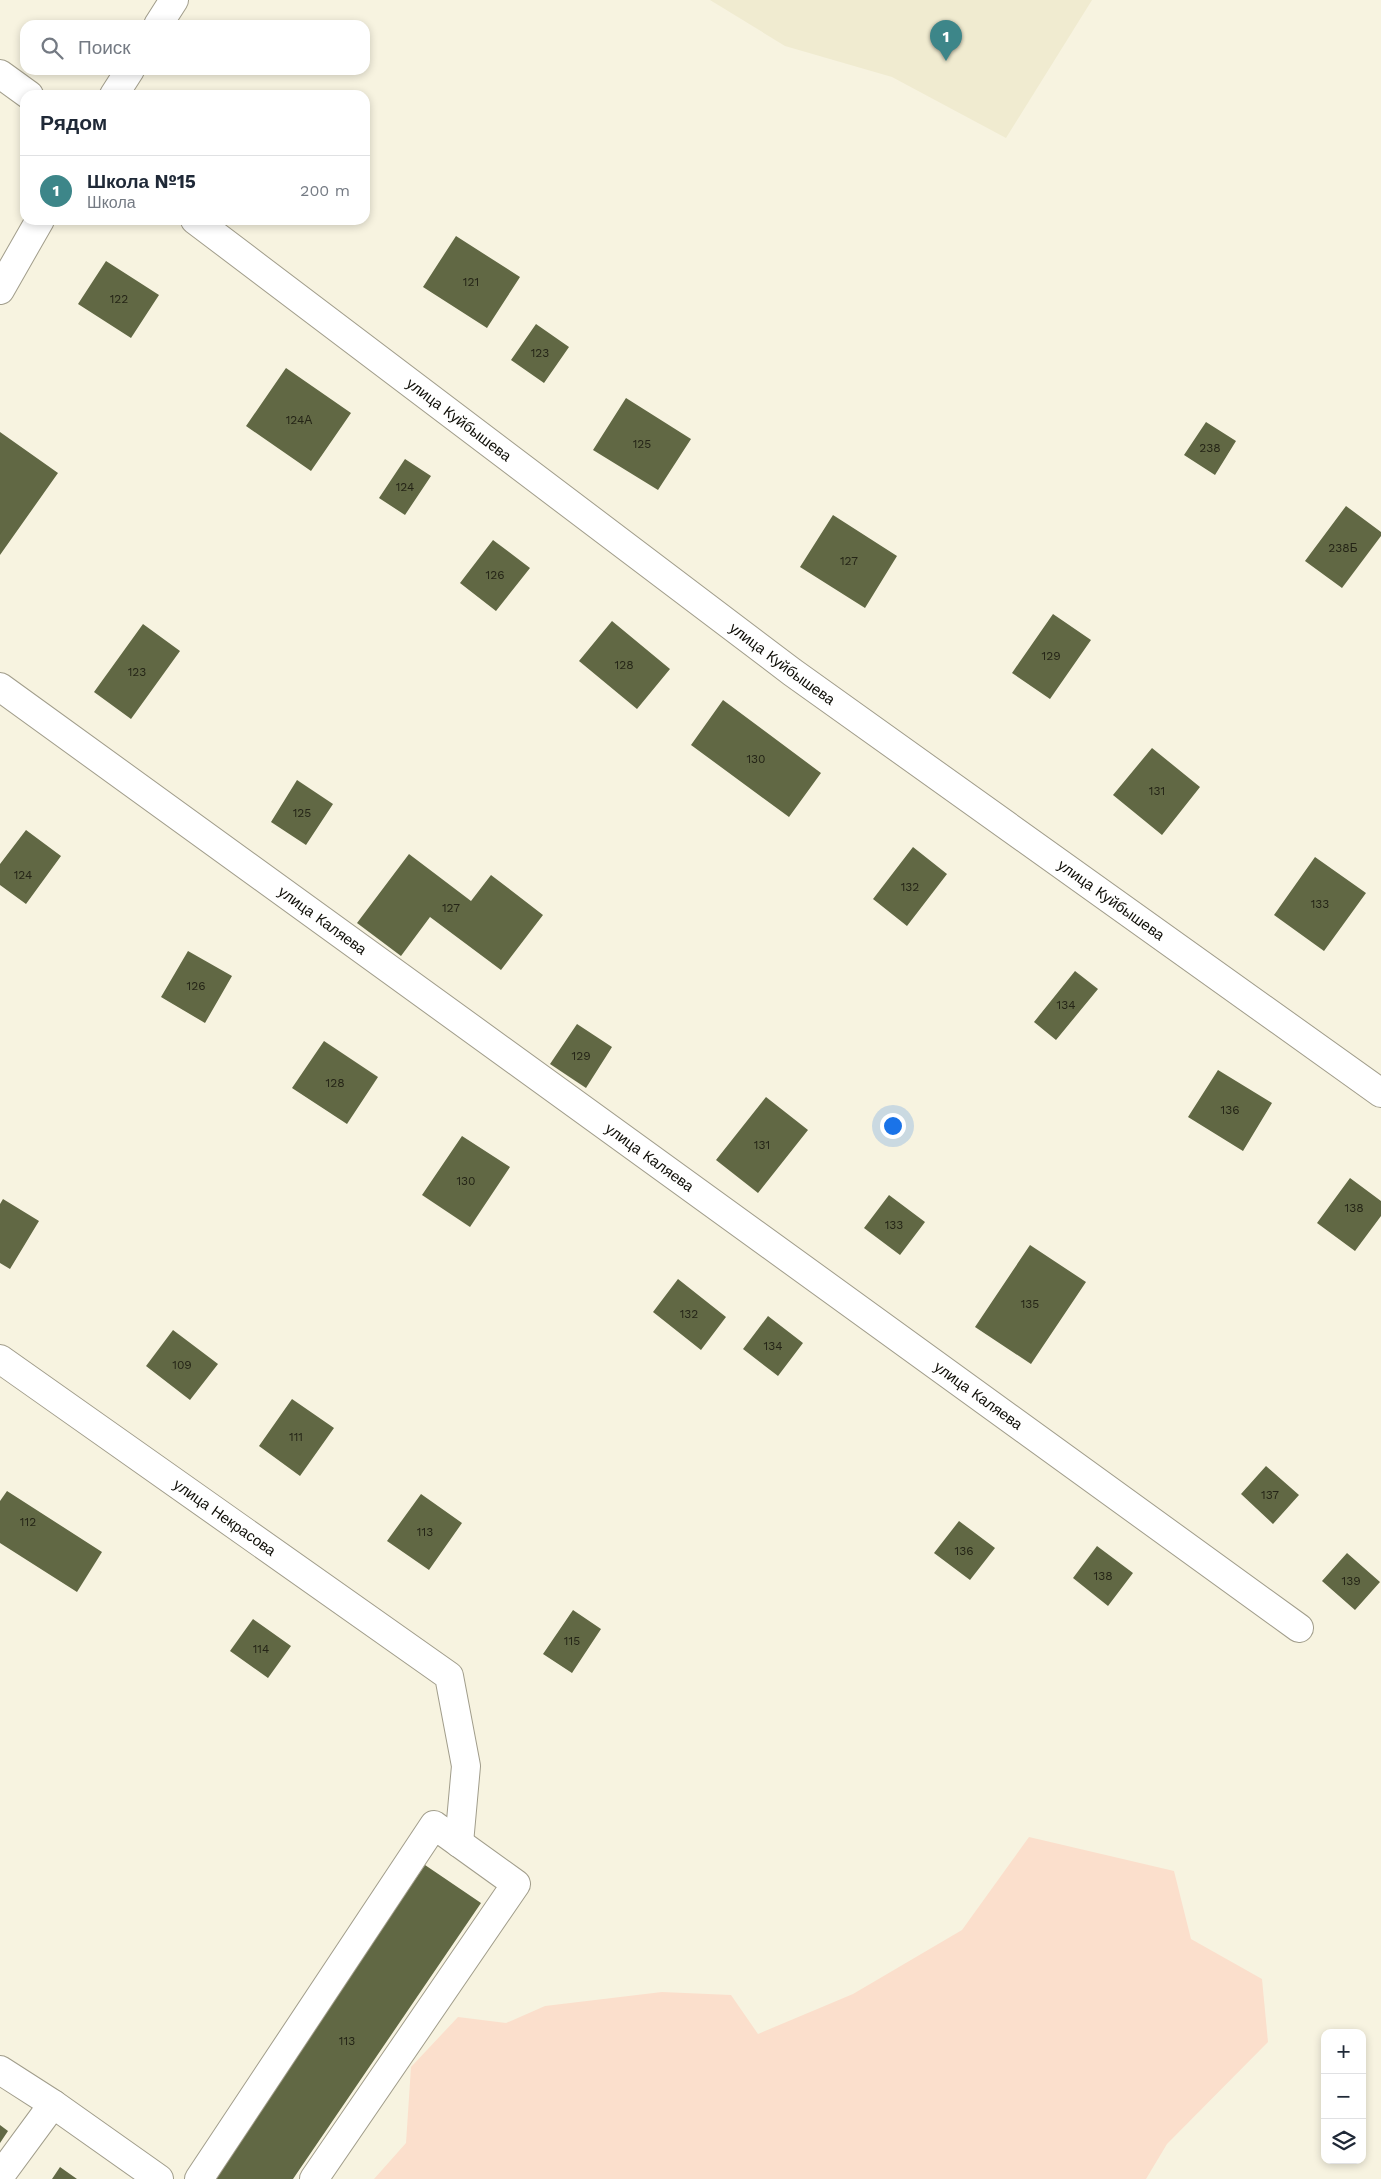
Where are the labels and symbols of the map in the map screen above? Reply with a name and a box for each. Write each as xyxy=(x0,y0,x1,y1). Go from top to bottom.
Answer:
pin: 1 xyxy=(930,20,962,61)
house number: 121 xyxy=(463,275,479,289)
house number: 122 xyxy=(110,292,128,306)
house number: 123 xyxy=(531,346,549,360)
street label: улица Куйбышева xyxy=(403,374,515,466)
house number: 124А xyxy=(286,413,312,427)
house number: 125 xyxy=(633,437,651,451)
house number: 238 xyxy=(1199,441,1221,455)
house number: 124 xyxy=(396,480,414,494)
house number: 238Б xyxy=(1328,541,1358,555)
house number: 127 xyxy=(840,554,858,568)
house number: 126 xyxy=(486,568,504,582)
street label: улица Куйбышева xyxy=(726,619,839,709)
house number: 129 xyxy=(1041,649,1061,663)
house number: 128 xyxy=(614,658,634,672)
house number: 123 xyxy=(128,665,146,679)
house number: 130 xyxy=(746,752,766,766)
house number: 131 xyxy=(1149,784,1165,798)
house number: 125 xyxy=(293,806,311,820)
street label: улица Куйбышева xyxy=(1054,856,1168,945)
house number: 124 xyxy=(14,868,32,882)
house number: 132 xyxy=(901,880,919,894)
street label: улица Каляева xyxy=(275,882,371,959)
house number: 133 xyxy=(1311,897,1329,911)
house number: 127 xyxy=(442,901,460,915)
house number: 126 xyxy=(187,979,205,993)
house number: 134 xyxy=(1056,998,1076,1012)
house number: 129 xyxy=(571,1049,591,1063)
house number: 128 xyxy=(325,1076,345,1090)
house number: 136 xyxy=(1221,1103,1239,1117)
your location xyxy=(880,1113,906,1139)
street label: улица Каляева xyxy=(602,1119,698,1196)
house number: 131 xyxy=(754,1138,770,1152)
house number: 130 xyxy=(456,1174,476,1188)
house number: 138 xyxy=(1344,1201,1364,1215)
house number: 133 xyxy=(885,1218,903,1232)
house number: 135 xyxy=(1021,1297,1039,1311)
house number: 132 xyxy=(680,1307,698,1321)
house number: 134 xyxy=(763,1339,783,1353)
house number: 109 xyxy=(172,1358,192,1372)
street label: улица Каляева xyxy=(931,1358,1027,1434)
house number: 111 xyxy=(289,1430,303,1444)
street label: улица Некрасова xyxy=(170,1475,280,1560)
house number: 137 xyxy=(1261,1488,1279,1502)
house number: 112 xyxy=(20,1515,36,1529)
house number: 113 xyxy=(417,1525,433,1539)
house number: 136 xyxy=(955,1544,973,1558)
house number: 138 xyxy=(1093,1569,1113,1583)
house number: 139 xyxy=(1341,1574,1361,1588)
house number: 115 xyxy=(564,1634,580,1648)
house number: 114 xyxy=(253,1642,269,1656)
house number: 113 xyxy=(339,2034,355,2048)

